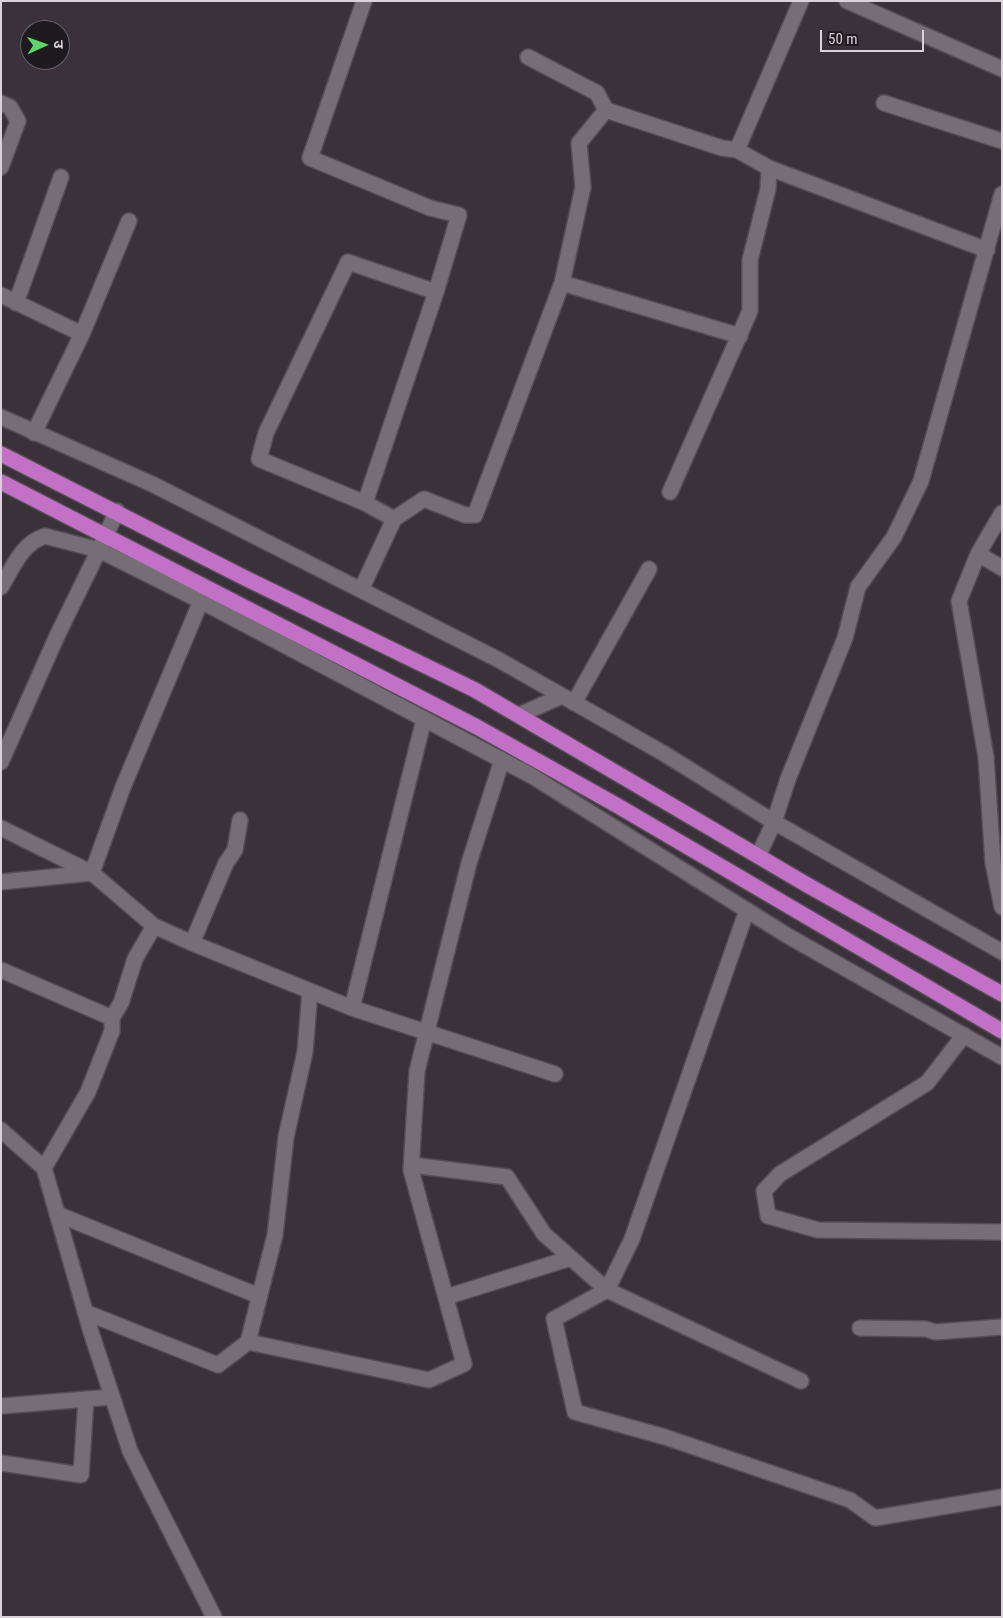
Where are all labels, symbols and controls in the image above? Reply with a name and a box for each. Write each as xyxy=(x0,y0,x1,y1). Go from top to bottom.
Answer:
north arrow xyxy=(20,20,70,70)
scale bar xyxy=(823,20,927,52)
text: 50 m xyxy=(828,30,858,48)
text: उ xyxy=(51,40,67,49)

